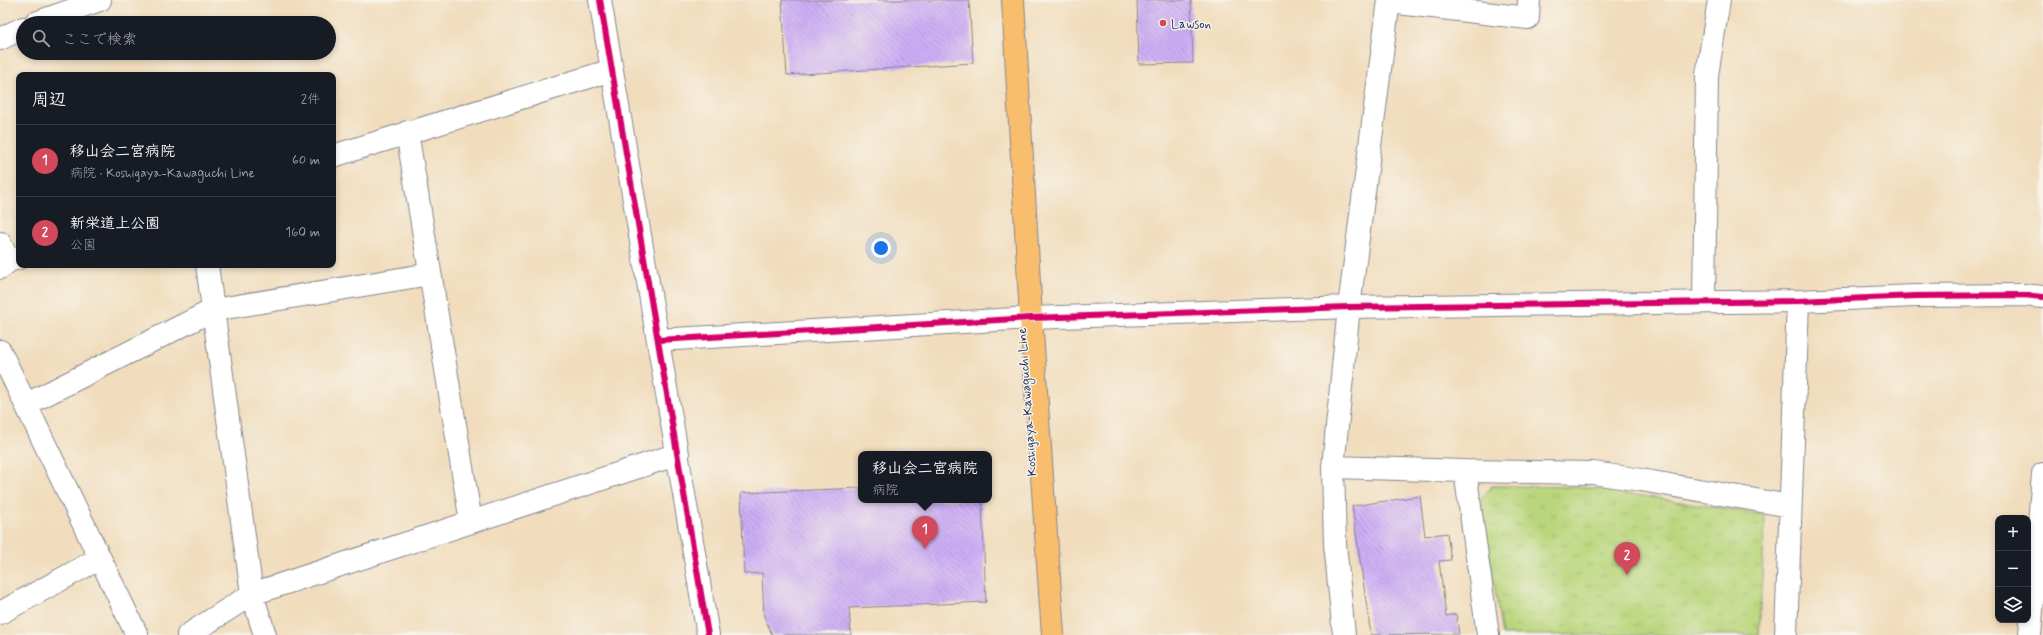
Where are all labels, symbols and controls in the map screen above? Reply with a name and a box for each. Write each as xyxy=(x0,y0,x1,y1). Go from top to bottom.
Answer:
search box xyxy=(16,16,336,60)
place label: Lawson xyxy=(1171,16,1211,33)
marker: Lawson xyxy=(1158,18,1168,28)
icon: search xyxy=(30,27,52,49)
text: ここで検索 xyxy=(62,30,137,50)
text: 周辺 xyxy=(32,89,66,111)
text: 2件 xyxy=(301,91,320,108)
text: 移山会二宮病院 xyxy=(70,142,175,162)
text: 1 xyxy=(42,152,48,169)
text: 60 m xyxy=(292,152,320,169)
text: 病院 · Koshigaya-Kawaguchi Line xyxy=(70,165,255,182)
text: 新栄道上公園 xyxy=(70,214,160,234)
text: 2 xyxy=(42,224,48,241)
text: 160 m xyxy=(285,224,320,241)
text: 公園 xyxy=(70,237,96,254)
your location xyxy=(871,238,891,258)
street label: Koshigaya-Kawaguchi Line xyxy=(1014,327,1042,477)
popup xyxy=(858,451,992,503)
text: 移山会二宮病院 xyxy=(872,459,978,479)
text: 病院 xyxy=(872,482,899,499)
map controls xyxy=(1995,515,2031,623)
button: + xyxy=(1995,515,2031,551)
pin: 1 xyxy=(912,516,938,549)
pin: 2 xyxy=(1614,542,1640,575)
button: − xyxy=(1995,551,2031,587)
button: layers xyxy=(1995,587,2031,623)

